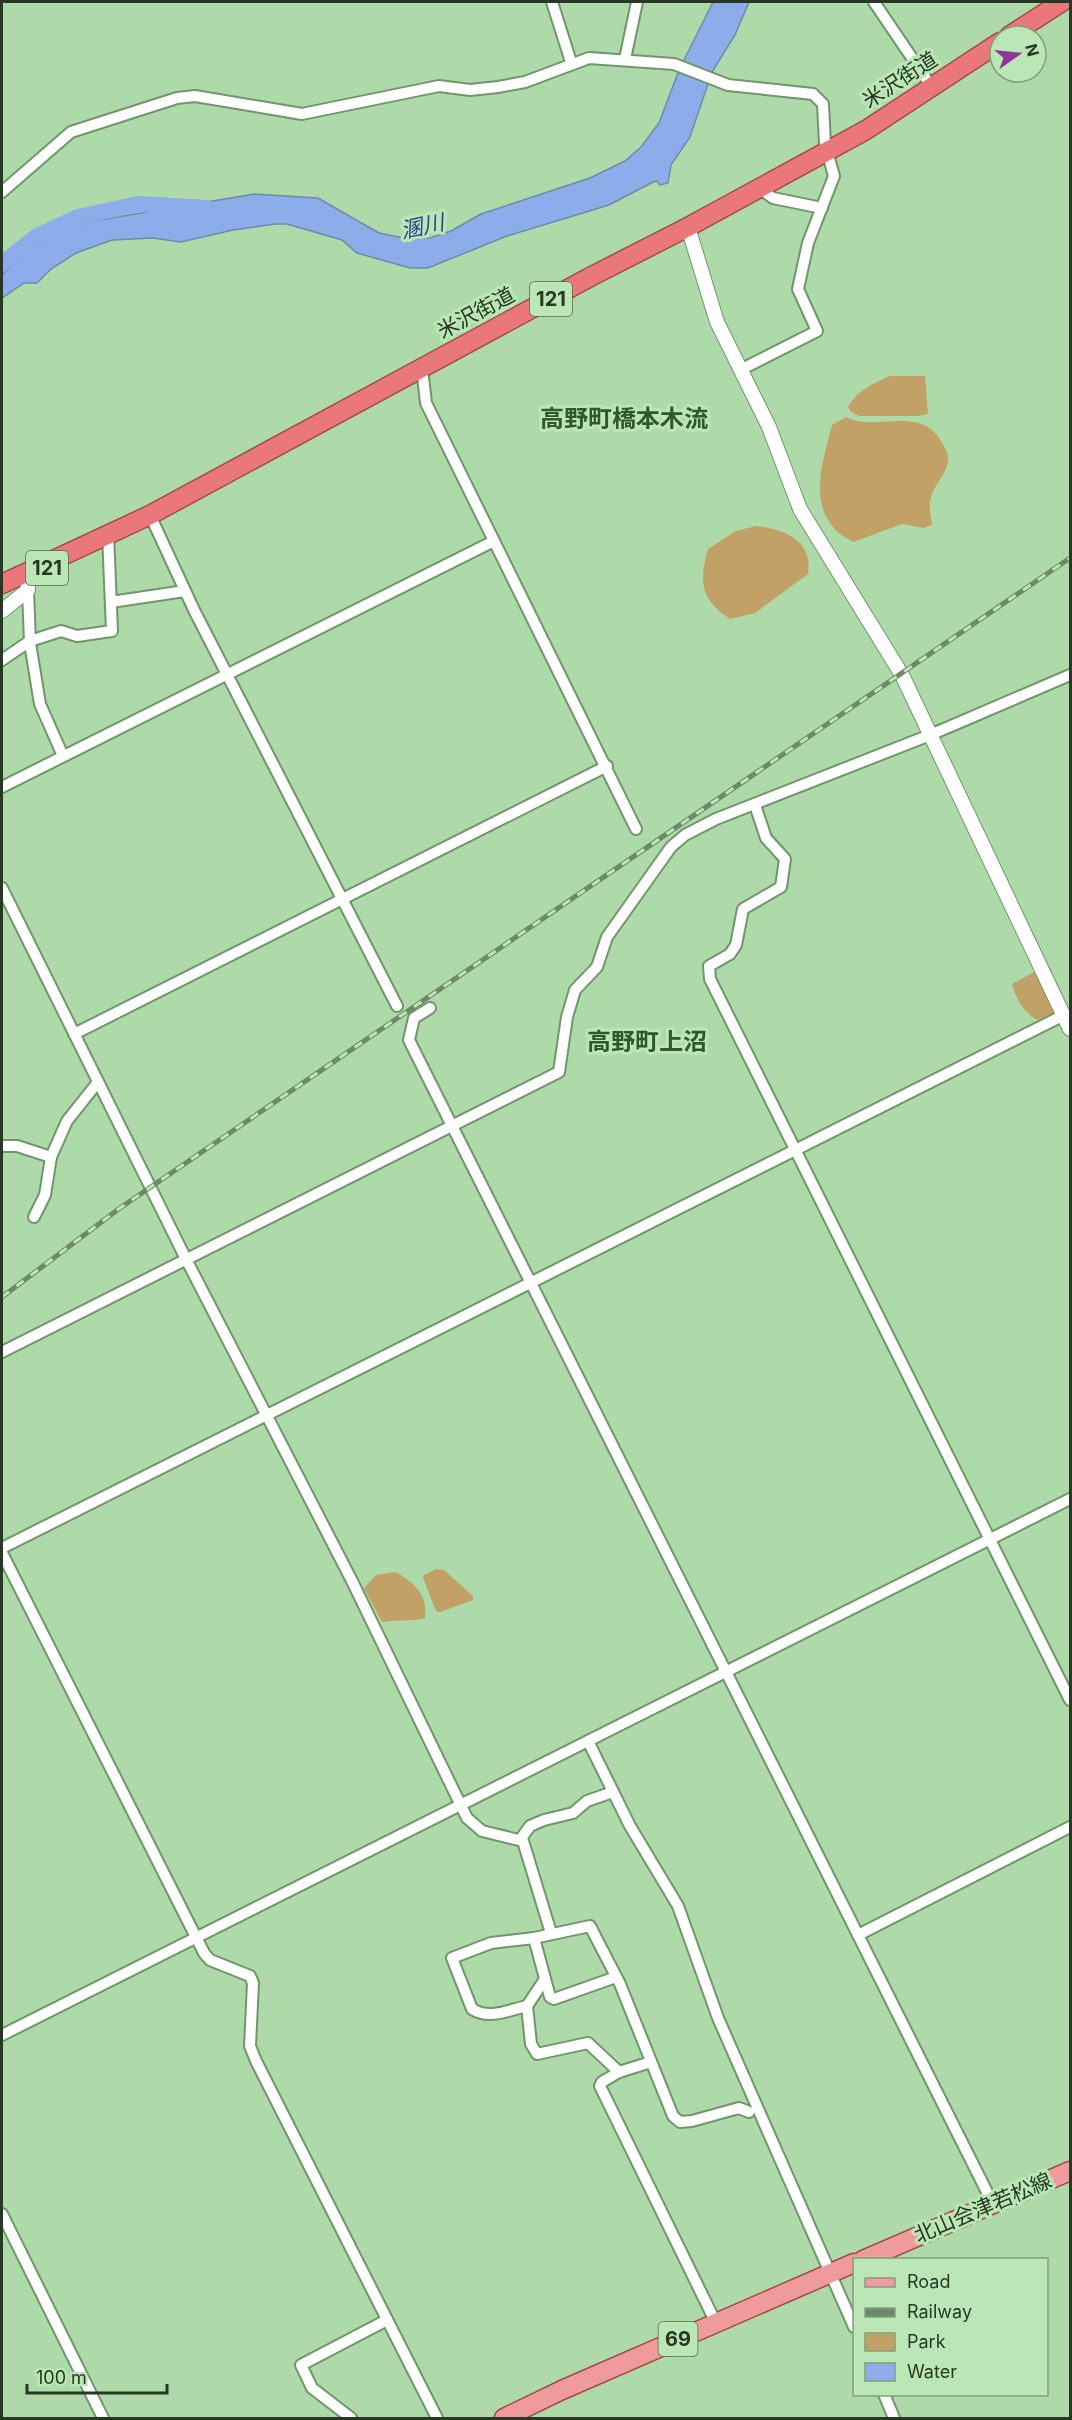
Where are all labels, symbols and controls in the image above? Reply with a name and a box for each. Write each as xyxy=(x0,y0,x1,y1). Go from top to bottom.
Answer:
north arrow xyxy=(988,24,1048,84)
text: N xyxy=(1021,42,1044,59)
street label: 米沢街道 xyxy=(858,46,942,113)
water label: 溷川 xyxy=(398,208,448,243)
street label: 米沢街道 xyxy=(433,282,519,343)
road number: 121 xyxy=(530,282,572,316)
district label: 高野町橋本木流 xyxy=(540,404,708,433)
road number: 121 xyxy=(26,551,68,585)
district label: 高野町上沼 xyxy=(587,1027,707,1056)
street label: 北山会津若松線 xyxy=(910,2167,1055,2248)
legend xyxy=(853,2258,1048,2396)
text: Road xyxy=(907,2271,950,2292)
text: Railway xyxy=(907,2301,972,2322)
road number: 69 xyxy=(658,2322,698,2356)
text: Park xyxy=(907,2331,946,2352)
scale bar xyxy=(27,2357,166,2395)
text: Water xyxy=(907,2361,957,2382)
text: 100 m xyxy=(36,2367,87,2388)

